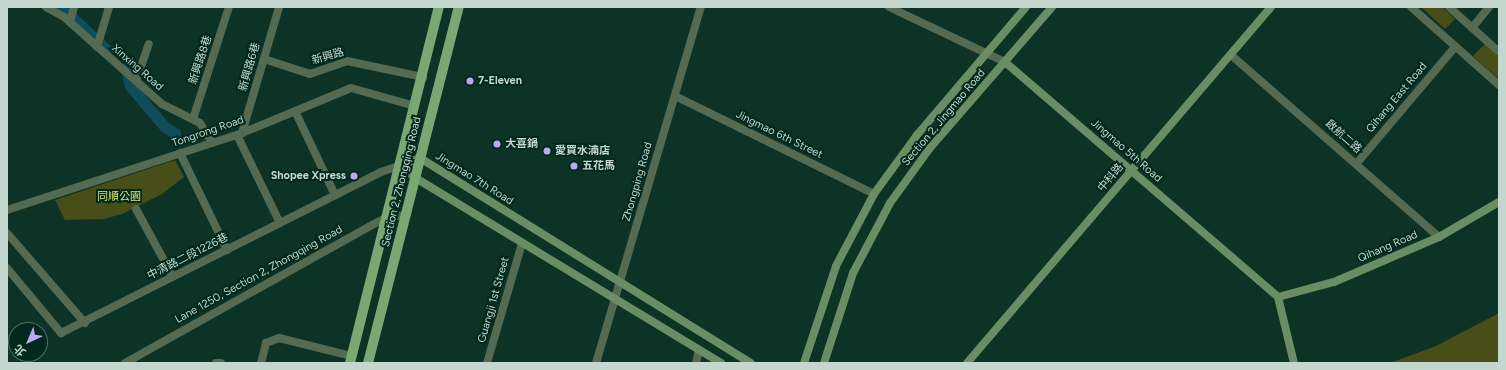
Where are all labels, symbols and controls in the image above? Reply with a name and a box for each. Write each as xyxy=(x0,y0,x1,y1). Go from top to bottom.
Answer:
street label: 新興路8巷 xyxy=(187,34,215,86)
street label: 新興路6巷 xyxy=(237,41,263,93)
street label: Xinxing Road xyxy=(109,42,165,94)
street label: 新興路 xyxy=(310,46,346,68)
street label: Qihang East Road xyxy=(1364,60,1430,136)
street label: Section 2, Jingmao Road xyxy=(900,67,988,169)
place label: 7-Eleven xyxy=(478,74,522,88)
marker: 7-Eleven xyxy=(465,76,475,86)
street label: Jingmao 6th Street xyxy=(733,108,825,162)
street label: Tongrong Road xyxy=(170,114,246,150)
street label: Section 2, Zhongqing Road xyxy=(379,116,425,248)
street label: Jingmao 5th Road xyxy=(1088,117,1164,185)
street label: 啟航二路 xyxy=(1322,118,1364,156)
place label: 大喜鍋 xyxy=(505,137,538,151)
marker: 大喜鍋 xyxy=(492,139,502,149)
street label: Zhongping Road xyxy=(620,141,656,223)
place label: 愛買水湳店 xyxy=(555,144,610,158)
marker: 愛買水湳店 xyxy=(542,146,552,156)
street label: Jingmao 7th Road xyxy=(433,150,515,208)
place label: 五花馬 xyxy=(582,159,615,173)
marker: 五花馬 xyxy=(569,161,579,171)
street label: 中科路 xyxy=(1095,161,1127,195)
place label: Shopee Xpress xyxy=(271,169,346,183)
marker: Shopee Xpress xyxy=(349,171,359,181)
park label: 同順公園 xyxy=(97,190,141,204)
street label: Lane 1250, Section 2, Zhongqing Road xyxy=(173,223,345,327)
street label: Qihang Road xyxy=(1356,229,1420,265)
street label: 中清路二段1226巷 xyxy=(145,231,231,283)
street label: Guangji 1st Street xyxy=(475,256,513,344)
north arrow xyxy=(8,322,48,362)
text: 北 xyxy=(12,342,28,359)

